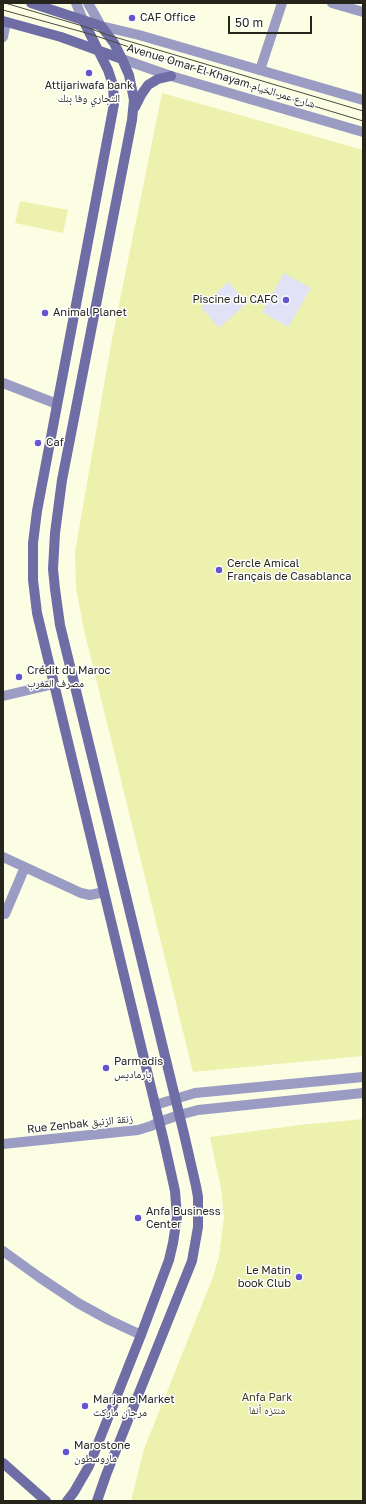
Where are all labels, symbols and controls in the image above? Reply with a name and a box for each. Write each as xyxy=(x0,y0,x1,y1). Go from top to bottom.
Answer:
scale bar xyxy=(230,8,314,34)
place label: CAF Office xyxy=(140,11,196,25)
marker: CAF Office xyxy=(127,13,137,23)
text: 50 m xyxy=(235,15,263,30)
street label: Avenue Omar El Khayam شارع عمر الخيام xyxy=(125,41,317,111)
marker: Attijariwafa bank التجاري وفا بنك xyxy=(84,68,94,78)
place label: Attijariwafa bank التجاري وفا بنك xyxy=(45,79,133,105)
place label: Piscine du CAFC xyxy=(192,293,278,307)
marker: Piscine du CAFC xyxy=(281,295,291,305)
place label: Animal Planet xyxy=(53,306,127,320)
marker: Animal Planet xyxy=(40,308,50,318)
place label: Caf xyxy=(46,436,64,450)
marker: Caf xyxy=(33,438,43,448)
place label: Cercle Amical Français de Casablanca xyxy=(227,557,352,583)
marker: Cercle Amical Français de Casablanca xyxy=(214,565,224,575)
place label: Crédit du Maroc مصرف المغرب xyxy=(27,664,111,690)
marker: Crédit du Maroc مصرف المغرب xyxy=(14,672,24,682)
place label: Parmadis بارماديس xyxy=(114,1055,163,1081)
marker: Parmadis بارماديس xyxy=(101,1063,111,1073)
street label: Rue Zenbak زنقة الزنبق xyxy=(26,1112,134,1136)
place label: Anfa Business Center xyxy=(146,1205,221,1231)
marker: Anfa Business Center xyxy=(133,1213,143,1223)
place label: Le Matin book Club xyxy=(238,1264,291,1290)
marker: Le Matin book Club xyxy=(294,1272,304,1282)
park label: Anfa Park منتزه أنفا xyxy=(242,1391,292,1417)
place label: Marjane Market مرجان ماركت xyxy=(93,1393,175,1419)
marker: Marjane Market مرجان ماركت xyxy=(80,1401,90,1411)
place label: Marostone ماروسطون xyxy=(74,1439,130,1465)
marker: Marostone ماروسطون xyxy=(61,1447,71,1457)

